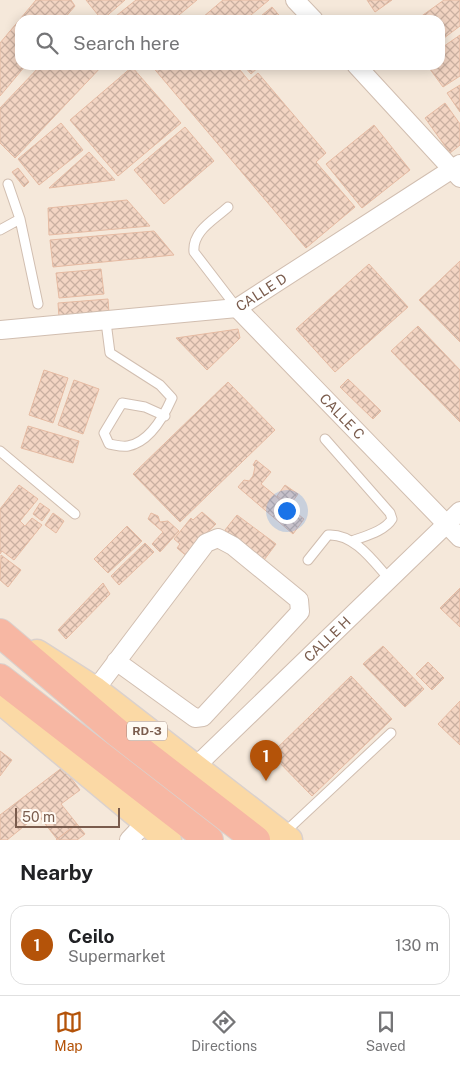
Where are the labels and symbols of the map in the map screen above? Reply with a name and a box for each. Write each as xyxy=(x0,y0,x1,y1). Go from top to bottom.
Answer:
street label: CALLE D xyxy=(233,270,290,315)
street label: CALLE C xyxy=(316,390,368,443)
your location xyxy=(274,498,300,524)
street label: CALLE H xyxy=(301,613,354,665)
road number: RD-3 xyxy=(127,721,167,740)
pin: 1 xyxy=(250,740,282,781)
scale bar xyxy=(15,805,120,828)

